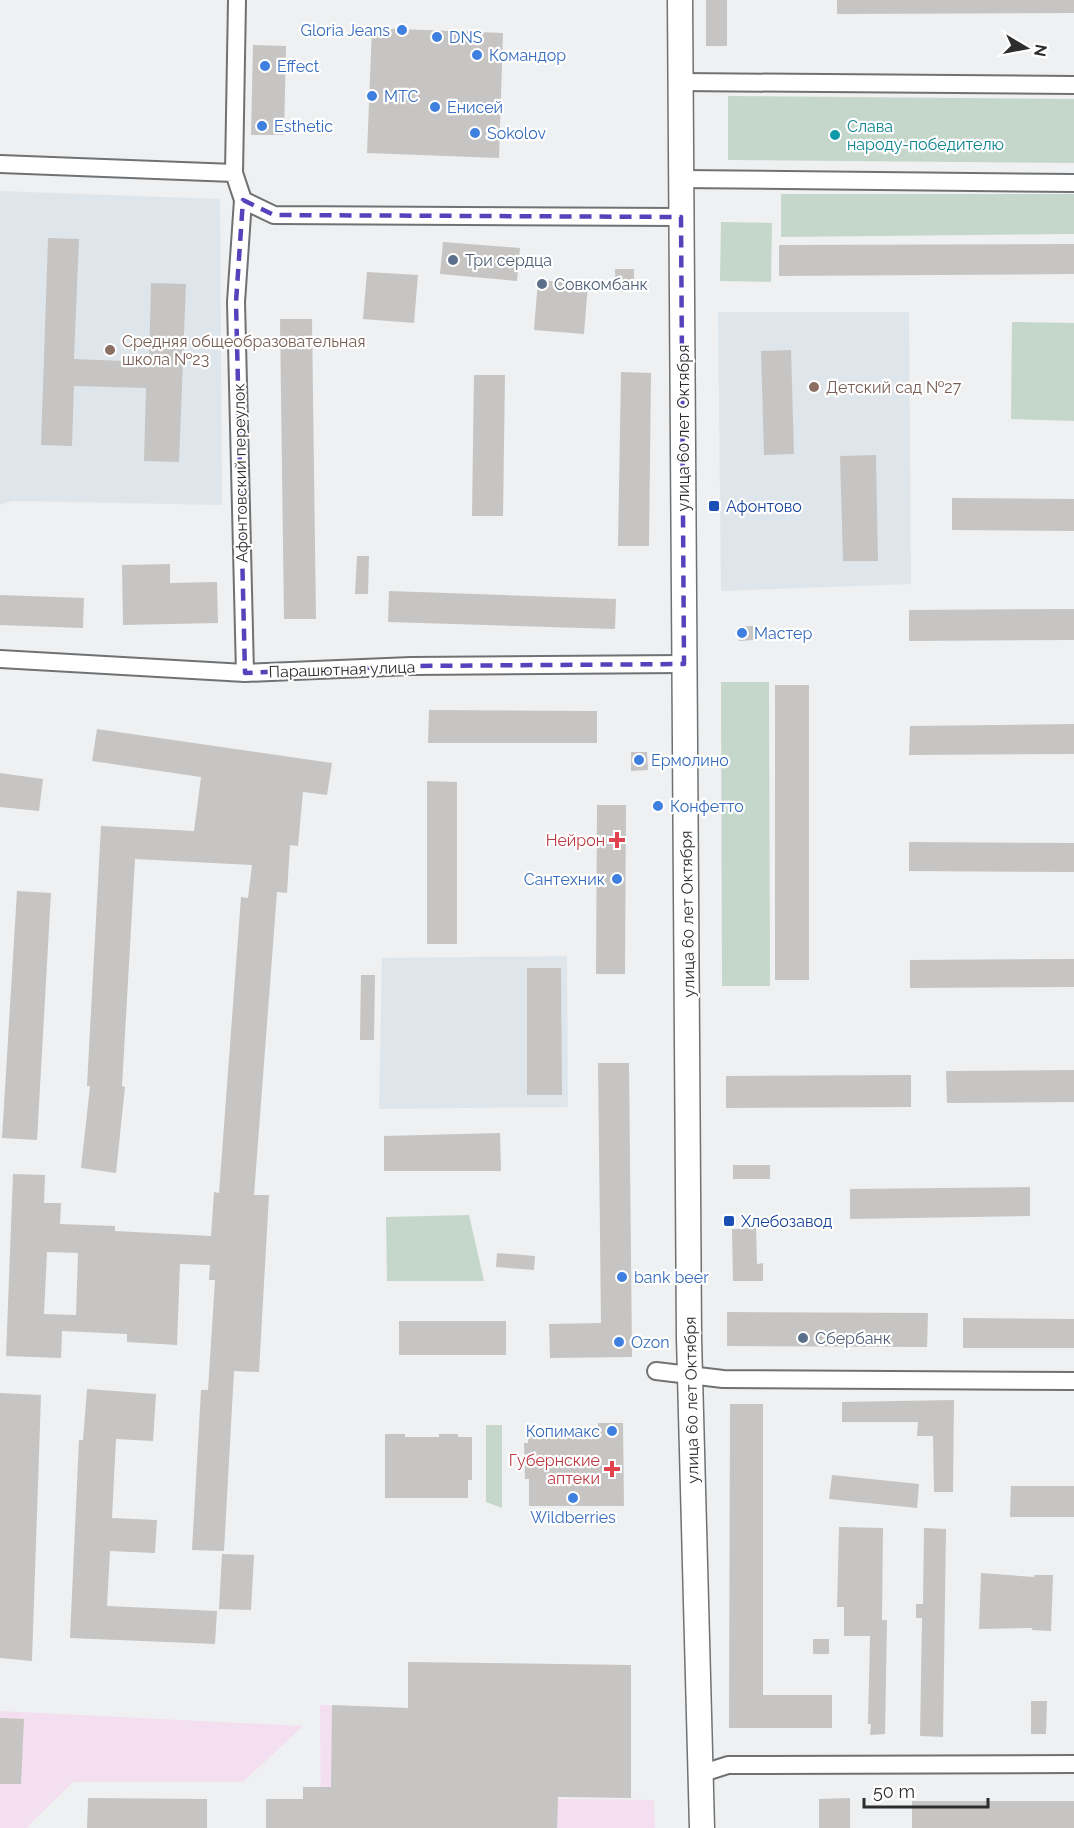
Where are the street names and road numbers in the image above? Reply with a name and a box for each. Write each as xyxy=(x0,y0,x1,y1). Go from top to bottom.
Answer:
street label: улица 60 лет Октября xyxy=(674,344,693,512)
street label: Афонтовский переулок xyxy=(229,383,252,563)
street label: Парашютная улица xyxy=(268,657,416,682)
street label: улица 60 лет Октября xyxy=(677,830,698,998)
street label: улица 60 лет Октября xyxy=(681,1316,702,1484)

